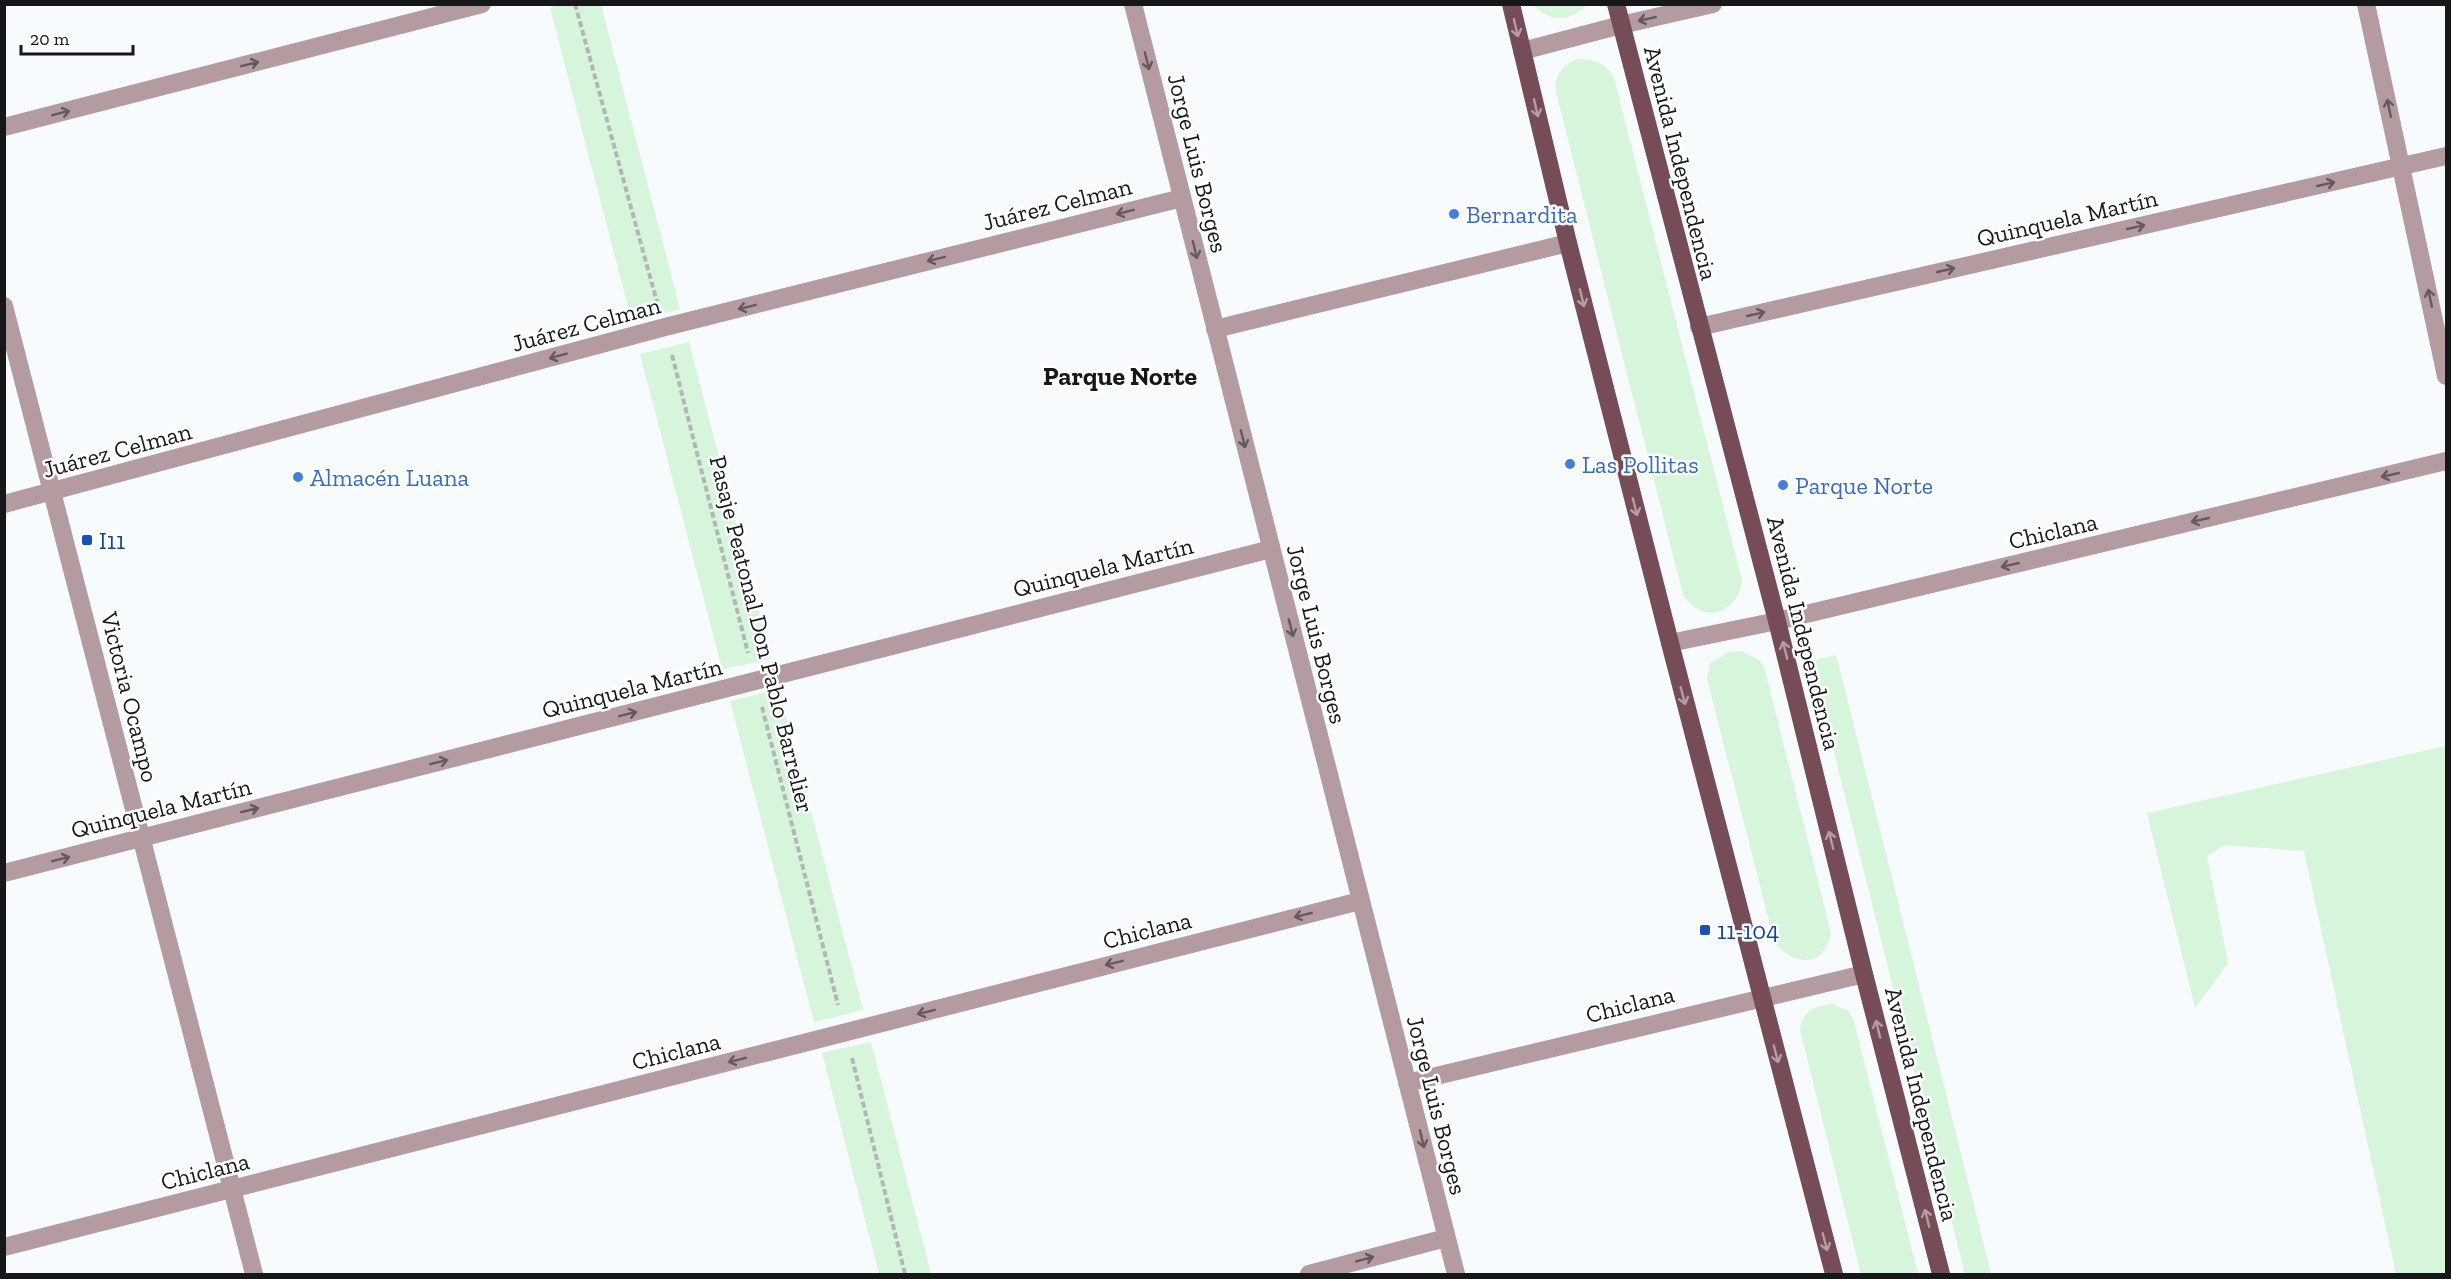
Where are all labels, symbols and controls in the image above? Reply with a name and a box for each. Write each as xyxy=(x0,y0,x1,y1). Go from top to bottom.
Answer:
one-way arrow xyxy=(1637,14,1656,26)
scale bar xyxy=(21,18,134,56)
one-way arrow xyxy=(1511,18,1523,37)
text: 20 m xyxy=(30,28,70,50)
street label: Avenida Independencia xyxy=(1638,43,1724,283)
one-way arrow xyxy=(1142,51,1154,70)
one-way arrow xyxy=(240,58,259,70)
street label: Jorge Luis Borges xyxy=(1162,70,1234,256)
one-way arrow xyxy=(1530,98,1542,117)
one-way arrow xyxy=(2383,99,2394,118)
one-way arrow xyxy=(51,106,70,118)
street label: Juárez Celman xyxy=(979,171,1135,237)
one-way arrow xyxy=(2316,177,2335,189)
street label: Quinquela Martín xyxy=(1974,183,2160,253)
place label: Bernardita xyxy=(1466,200,1578,229)
one-way arrow xyxy=(1116,207,1135,218)
marker: Bernardita xyxy=(1447,207,1461,221)
one-way arrow xyxy=(2126,221,2145,232)
one-way arrow xyxy=(1190,240,1202,259)
one-way arrow xyxy=(927,254,946,266)
one-way arrow xyxy=(1936,264,1955,276)
one-way arrow xyxy=(1577,288,1588,307)
one-way arrow xyxy=(2424,289,2435,309)
street label: Juárez Celman xyxy=(508,290,664,358)
one-way arrow xyxy=(738,301,757,313)
one-way arrow xyxy=(1746,307,1765,319)
one-way arrow xyxy=(549,351,568,362)
district label: Parque Norte xyxy=(1043,360,1197,392)
street label: Juárez Celman xyxy=(39,416,195,484)
one-way arrow xyxy=(1238,429,1250,448)
place label: Las Pollitas xyxy=(1582,450,1699,479)
street label: Pasaje Peatonal Don Pablo Barrelier xyxy=(704,452,820,816)
marker: Las Pollitas xyxy=(1563,457,1577,471)
place label: Almacén Luana xyxy=(310,463,470,492)
one-way arrow xyxy=(2380,469,2399,481)
marker: Almacén Luana xyxy=(291,470,305,484)
place label: Parque Norte xyxy=(1795,471,1933,500)
marker: Parque Norte xyxy=(1776,478,1790,492)
one-way arrow xyxy=(1630,497,1642,516)
street label: Chiclana xyxy=(2006,507,2101,555)
street label: Avenida Independencia xyxy=(1761,513,1847,753)
one-way arrow xyxy=(2191,515,2210,526)
place label: I11 xyxy=(99,526,125,555)
street label: Quinquela Martín xyxy=(1010,531,1196,603)
marker: I11 xyxy=(80,533,94,547)
street label: Jorge Luis Borges xyxy=(1281,541,1353,727)
one-way arrow xyxy=(2001,560,2020,572)
street label: Victoria Ocampo xyxy=(95,608,165,785)
one-way arrow xyxy=(1286,618,1298,637)
one-way arrow xyxy=(1778,641,1790,660)
street label: Quinquela Martín xyxy=(539,652,725,724)
one-way arrow xyxy=(1678,686,1690,705)
one-way arrow xyxy=(618,707,637,719)
one-way arrow xyxy=(429,756,448,767)
street label: Quinquela Martín xyxy=(68,772,254,844)
one-way arrow xyxy=(240,804,259,816)
one-way arrow xyxy=(1825,831,1837,850)
one-way arrow xyxy=(51,852,70,864)
street label: Chiclana xyxy=(1100,905,1195,955)
one-way arrow xyxy=(1294,910,1313,922)
place label: 11-104 xyxy=(1717,916,1779,945)
marker: 11-104 xyxy=(1698,923,1712,937)
one-way arrow xyxy=(1105,958,1124,970)
street label: Chiclana xyxy=(1583,979,1678,1029)
street label: Avenida Independencia xyxy=(1879,984,1965,1224)
one-way arrow xyxy=(916,1006,935,1018)
street label: Jorge Luis Borges xyxy=(1401,1012,1473,1198)
one-way arrow xyxy=(1872,1020,1884,1039)
street label: Chiclana xyxy=(629,1026,724,1076)
one-way arrow xyxy=(1771,1044,1783,1063)
one-way arrow xyxy=(727,1055,746,1066)
one-way arrow xyxy=(1416,1129,1428,1148)
street label: Chiclana xyxy=(158,1146,253,1196)
one-way arrow xyxy=(1920,1209,1932,1228)
one-way arrow xyxy=(1820,1232,1832,1251)
one-way arrow xyxy=(1355,1253,1374,1265)

